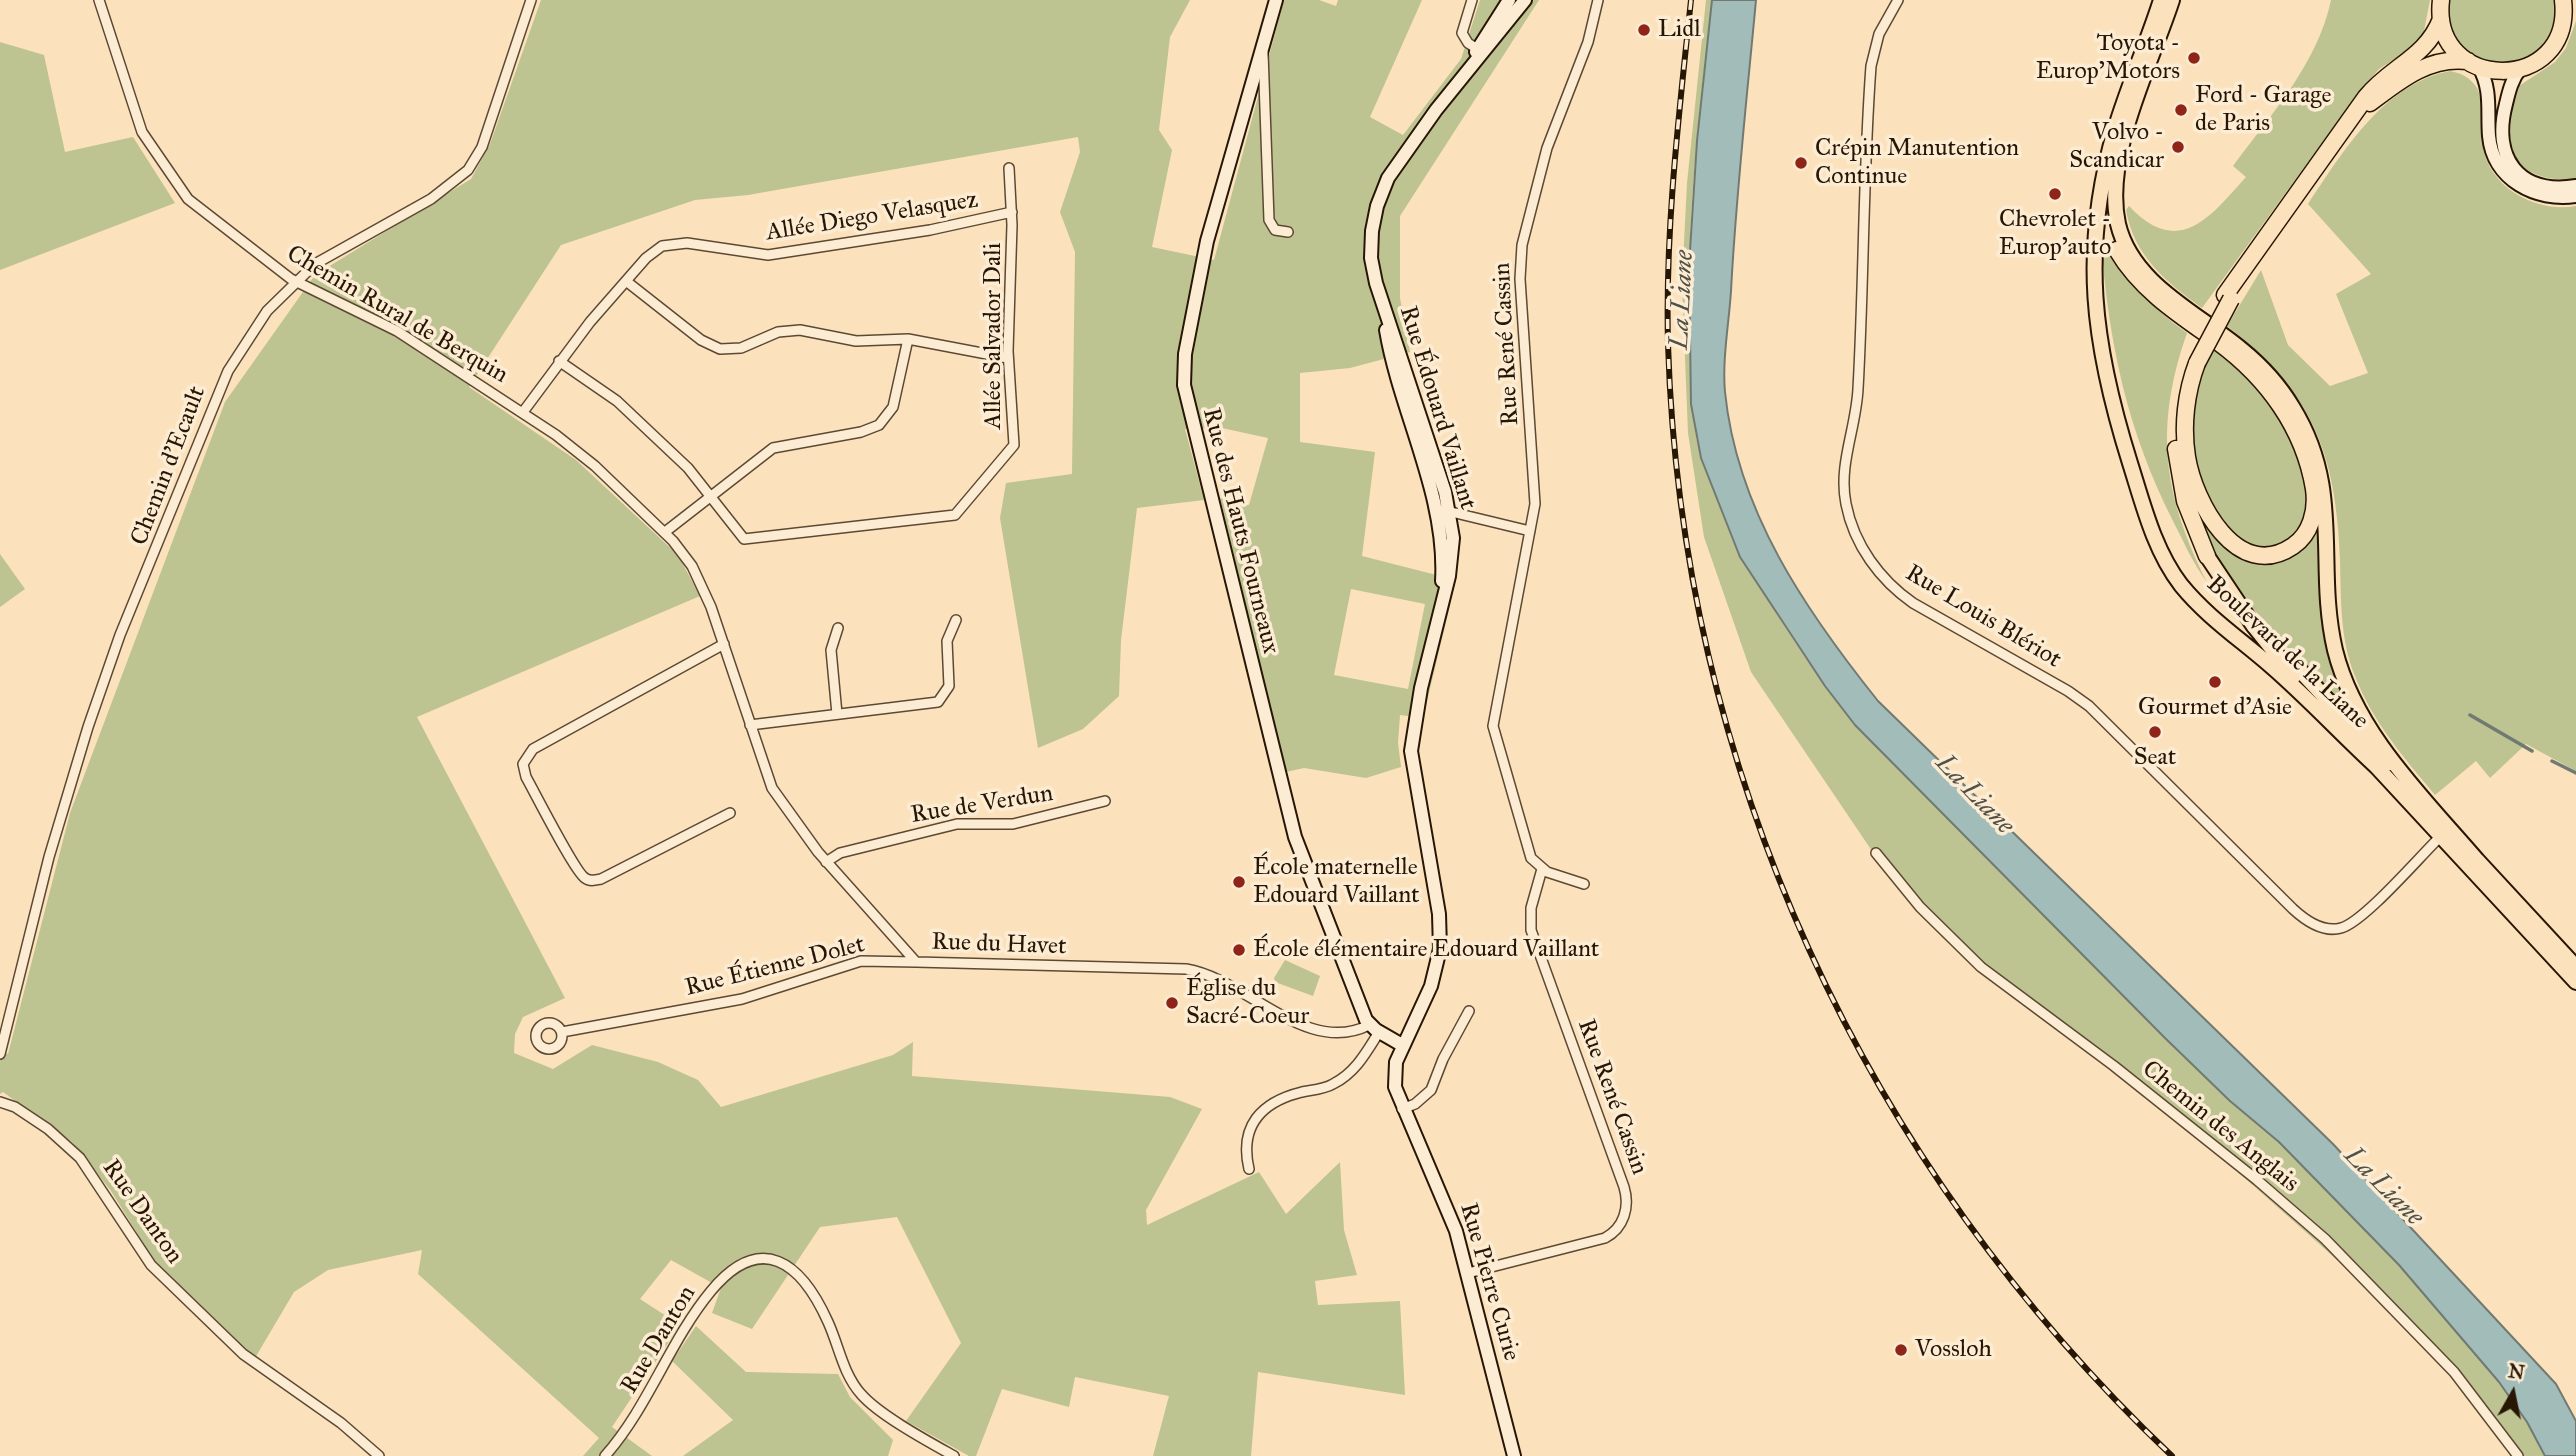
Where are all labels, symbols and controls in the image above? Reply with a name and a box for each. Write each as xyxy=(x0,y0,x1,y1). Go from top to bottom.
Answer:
place label: Lidl xyxy=(1658,16,1701,44)
marker: Lidl xyxy=(1636,22,1652,38)
place label: Toyota - Europ'Motors xyxy=(2036,30,2180,86)
marker: Toyota - Europ'Motors xyxy=(2186,50,2202,66)
place label: Ford - Garage de Paris xyxy=(2195,82,2331,138)
marker: Ford - Garage de Paris xyxy=(2173,102,2189,118)
place label: Volvo - Scandicar xyxy=(2069,119,2164,175)
place label: Crépin Manutention Continue xyxy=(1815,135,2019,191)
marker: Volvo - Scandicar xyxy=(2170,139,2186,155)
marker: Crépin Manutention Continue xyxy=(1793,155,1809,171)
street label: Allée Diego Velasquez xyxy=(764,186,980,248)
marker: Chevrolet - Europ'auto xyxy=(2047,186,2063,202)
place label: Chevrolet - Europ'auto xyxy=(1999,206,2111,262)
street label: Chemin Rural de Berquin xyxy=(281,240,513,390)
street label: Allée Salvador Dali xyxy=(980,243,1008,429)
water label: La Liane xyxy=(1665,250,1701,350)
street label: Rue René Cassin xyxy=(1488,262,1526,426)
street label: Rue Édouard Vaillant xyxy=(1392,303,1482,513)
street label: Chemin d'Ecault xyxy=(126,383,212,549)
street label: Rue des Hauts Fourneaux xyxy=(1195,405,1285,657)
street label: Rue Louis Blériot xyxy=(1900,559,2066,675)
street label: Boulevard de la Liane xyxy=(2200,570,2374,736)
marker: Gourmet d'Asie xyxy=(2207,674,2223,690)
place label: Gourmet d'Asie xyxy=(2138,694,2292,722)
marker: Seat xyxy=(2147,724,2163,740)
place label: Seat xyxy=(2134,744,2176,772)
water label: La Liane xyxy=(1928,748,2020,842)
street label: Rue de Verdun xyxy=(909,780,1055,830)
place label: École maternelle Edouard Vaillant xyxy=(1253,854,1420,910)
marker: École maternelle Edouard Vaillant xyxy=(1231,874,1247,890)
street label: Rue du Havet xyxy=(931,928,1067,962)
street label: Rue Étienne Dolet xyxy=(682,931,868,1003)
place label: École élémentaire Edouard Vaillant xyxy=(1253,936,1599,964)
marker: École élémentaire Edouard Vaillant xyxy=(1231,942,1247,958)
place label: Église du Sacré-Coeur xyxy=(1186,975,1309,1031)
marker: Église du Sacré-Coeur xyxy=(1164,995,1180,1011)
street label: Rue René Cassin xyxy=(1571,1015,1653,1179)
street label: Chemin des Anglais xyxy=(2136,1055,2304,1199)
water label: La Liane xyxy=(2337,1141,2429,1233)
street label: Rue Danton xyxy=(96,1154,188,1270)
street label: Rue Pierre Curie xyxy=(1453,1200,1525,1364)
street label: Rue Danton xyxy=(616,1281,702,1399)
place label: Vossloh xyxy=(1915,1336,1992,1364)
marker: Vossloh xyxy=(1893,1342,1909,1358)
north arrow xyxy=(2478,1358,2548,1428)
text: N xyxy=(2507,1359,2526,1384)

